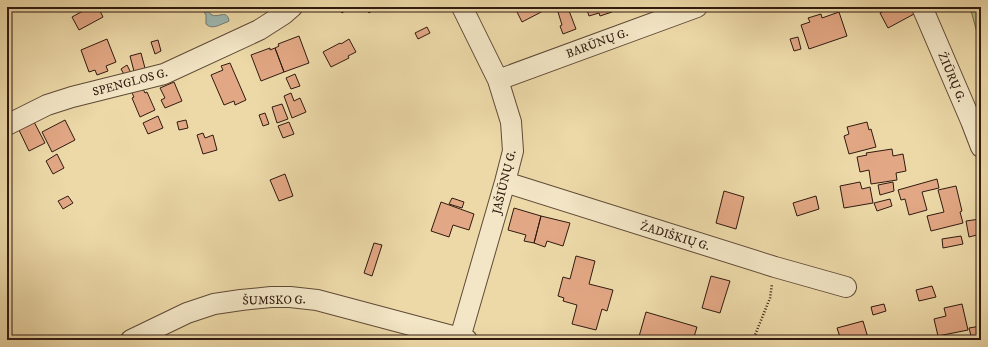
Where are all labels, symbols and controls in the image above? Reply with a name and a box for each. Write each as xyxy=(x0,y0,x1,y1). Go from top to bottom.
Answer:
street label: BARŪNŲ G. xyxy=(564,25,630,62)
street label: ŽIŪRŲ G. xyxy=(934,50,969,105)
street label: SPENGLOS G. xyxy=(91,65,169,100)
street label: JAŠIŪNŲ G. xyxy=(489,148,520,217)
street label: ŽADIŠKIŲ G. xyxy=(638,219,712,254)
street label: ŠUMSKO G. xyxy=(242,292,306,309)

